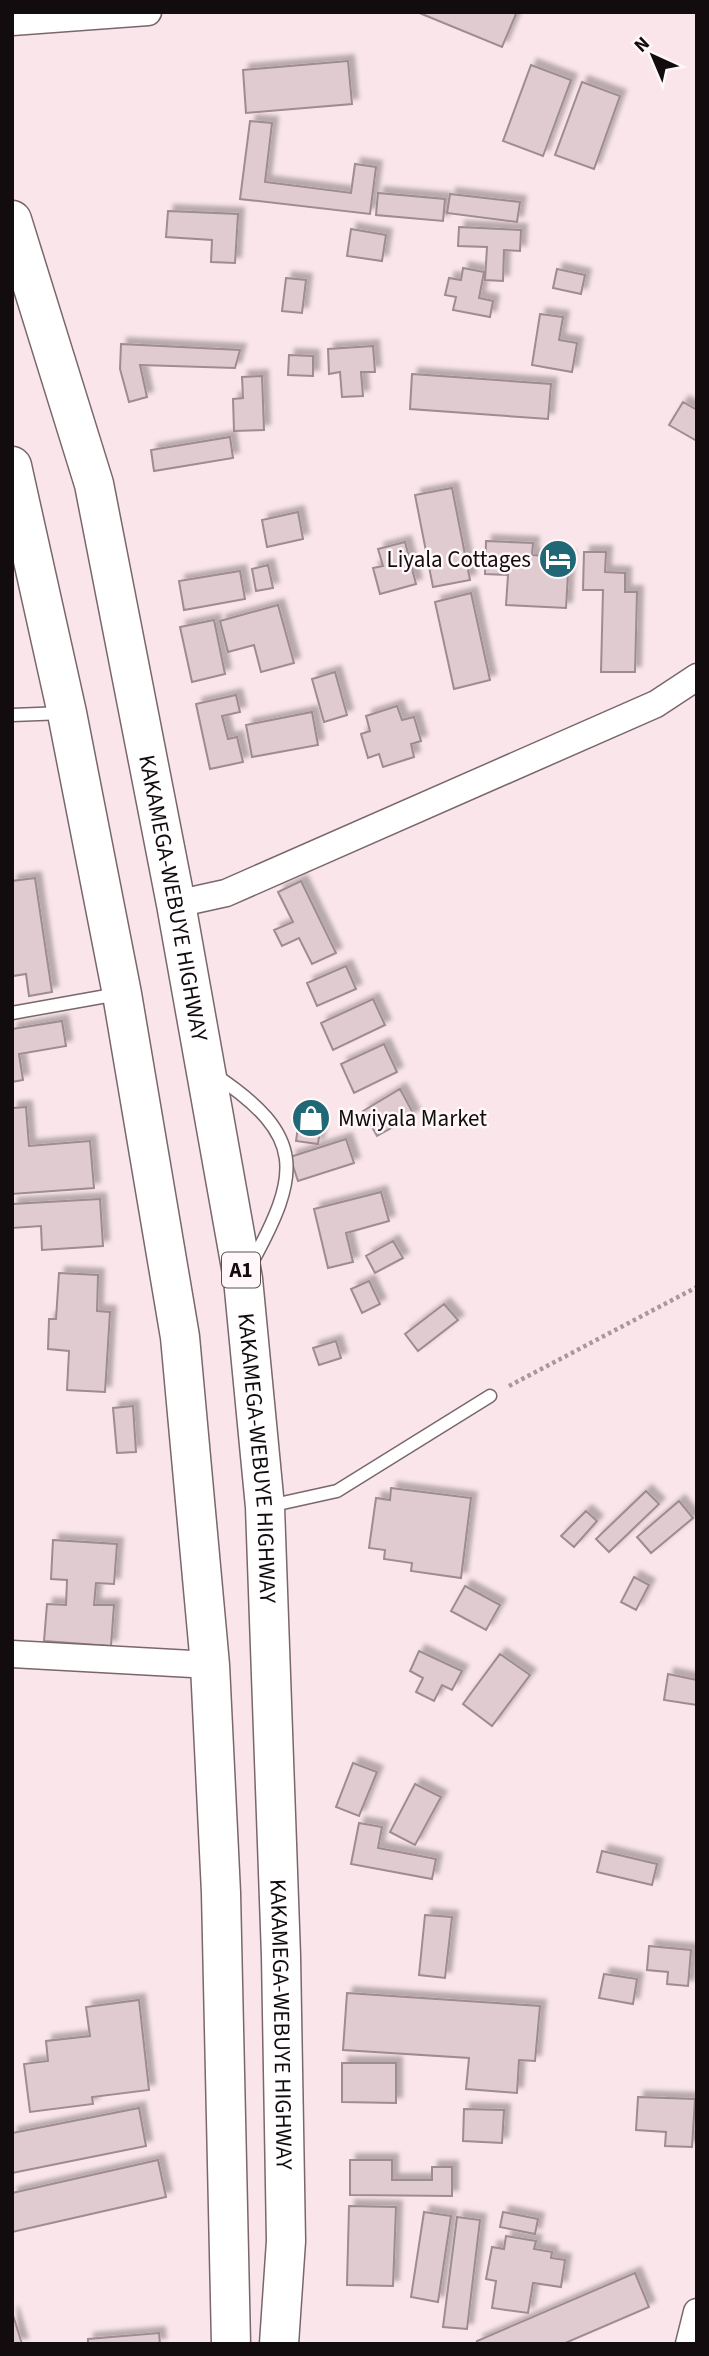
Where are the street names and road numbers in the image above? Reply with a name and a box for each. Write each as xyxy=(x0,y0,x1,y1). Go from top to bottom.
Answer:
street label: KAKAMEGA-WEBUYE HIGHWAY xyxy=(130,752,216,1044)
road number: A1 xyxy=(222,1252,260,1288)
street label: KAKAMEGA-WEBUYE HIGHWAY xyxy=(229,1311,284,1604)
street label: KAKAMEGA-WEBUYE HIGHWAY xyxy=(261,1878,301,2170)

